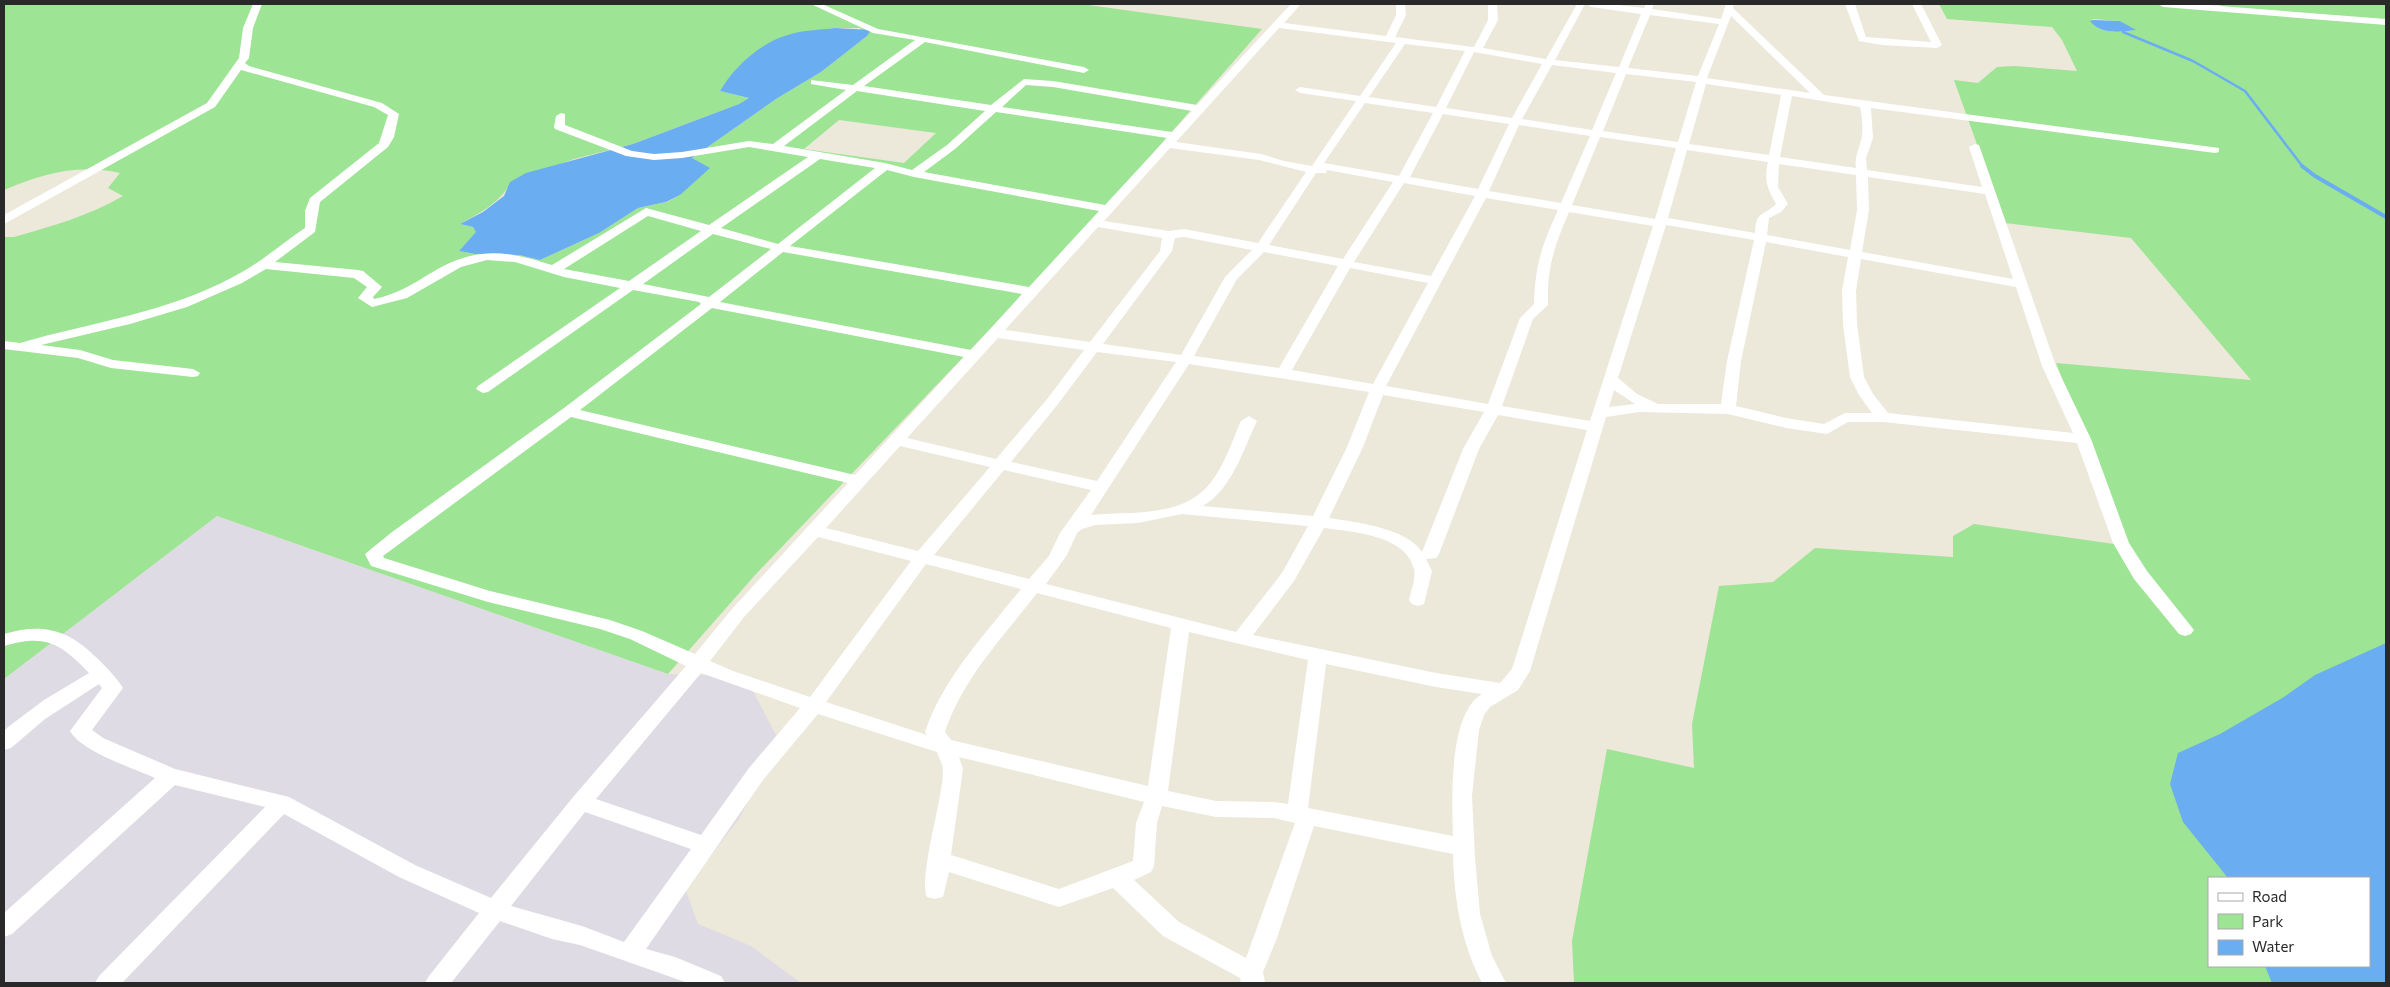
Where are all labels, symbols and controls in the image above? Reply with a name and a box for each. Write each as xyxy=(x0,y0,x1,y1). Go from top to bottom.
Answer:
legend xyxy=(2208,877,2370,967)
text: Road xyxy=(2252,887,2287,905)
text: Park xyxy=(2252,912,2283,930)
text: Water xyxy=(2252,937,2294,955)

